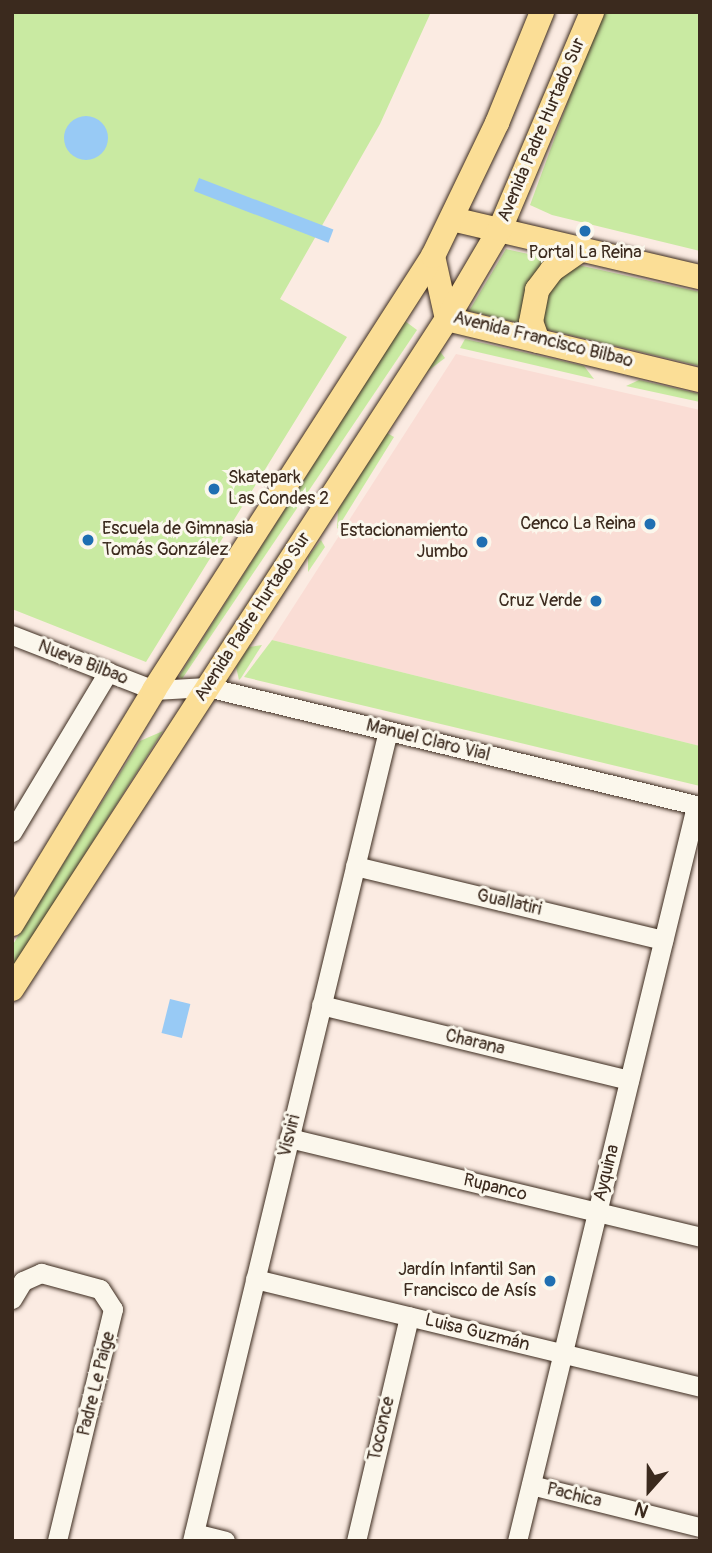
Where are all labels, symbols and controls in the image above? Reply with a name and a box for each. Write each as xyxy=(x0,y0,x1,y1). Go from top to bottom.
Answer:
street label: Avenida Padre Hurtado Sur xyxy=(493,35,591,225)
marker: Portal La Reina xyxy=(577,223,593,239)
place label: Portal La Reina xyxy=(528,242,642,264)
street label: Avenida Francisco Bilbao xyxy=(451,307,635,373)
place label: Skatepark Las Condes 2 xyxy=(228,468,329,510)
marker: Skatepark Las Condes 2 xyxy=(206,481,222,497)
place label: Cenco La Reina xyxy=(520,513,636,535)
marker: Cenco La Reina xyxy=(642,516,658,532)
place label: Escuela de Gimnasia Tomás González xyxy=(102,519,254,562)
place label: Estacionamiento Jumbo xyxy=(340,521,468,564)
street label: Avenida Padre Hurtado Sur xyxy=(190,528,316,706)
marker: Escuela de Gimnasia Tomás González xyxy=(80,532,96,548)
marker: Estacionamiento Jumbo xyxy=(474,534,490,550)
place label: Cruz Verde xyxy=(499,590,582,612)
marker: Cruz Verde xyxy=(588,593,604,609)
street label: Nueva Bilbao xyxy=(35,636,131,690)
street label: Manuel Claro Vial xyxy=(364,715,492,767)
street label: Guallatiri xyxy=(474,885,544,921)
street label: Charana xyxy=(443,1025,507,1061)
street label: Visviri xyxy=(274,1113,306,1159)
street label: Ayquina xyxy=(590,1142,624,1204)
street label: Rupanco xyxy=(461,1170,529,1206)
place label: Jardín Infantil San Francisco de Asís xyxy=(398,1260,536,1302)
marker: Jardín Infantil San Francisco de Asís xyxy=(542,1273,558,1289)
street label: Luisa Guzmán xyxy=(422,1309,532,1357)
street label: Padre Le Paige xyxy=(74,1330,120,1438)
street label: Toconce xyxy=(364,1395,400,1463)
north arrow xyxy=(614,1455,684,1525)
street label: Pachica xyxy=(544,1479,604,1513)
text: N xyxy=(631,1496,652,1523)

